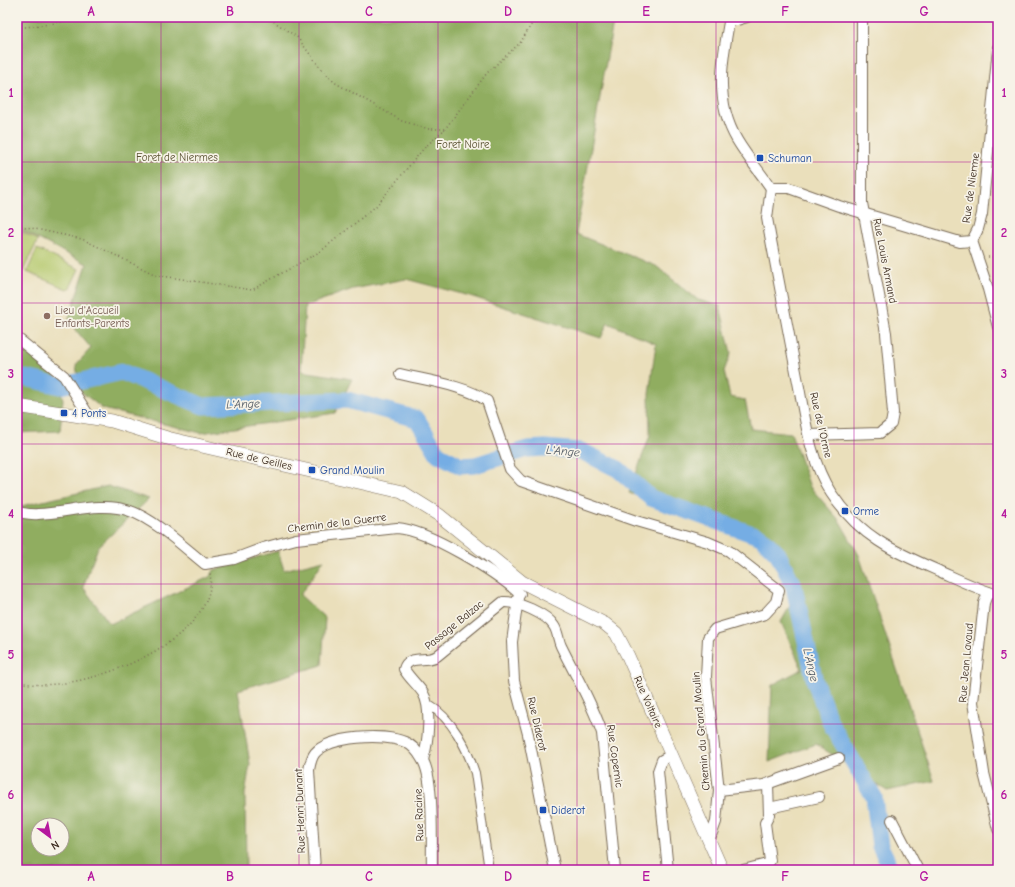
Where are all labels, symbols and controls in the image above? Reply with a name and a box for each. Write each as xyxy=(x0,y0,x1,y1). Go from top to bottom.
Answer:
text: A xyxy=(87,4,95,19)
text: B xyxy=(226,4,234,19)
text: C xyxy=(365,4,373,19)
text: D xyxy=(504,4,512,19)
text: E xyxy=(642,4,650,19)
text: F xyxy=(781,4,789,19)
text: G xyxy=(919,4,929,19)
text: 1 xyxy=(8,85,14,100)
text: 1 xyxy=(1001,85,1007,100)
park label: Foret Noire xyxy=(436,138,490,151)
park label: Foret de Niermes xyxy=(136,151,218,164)
place label: Schuman xyxy=(768,152,812,165)
street label: Rue de Nierme xyxy=(960,152,982,224)
marker: Schuman xyxy=(755,153,765,163)
street label: Rue Louis Armand xyxy=(870,217,900,305)
text: 2 xyxy=(8,225,14,240)
text: 2 xyxy=(1001,225,1007,240)
place label: Lieu d'Accueil Enfants-Parents xyxy=(55,304,130,330)
marker: Lieu d'Accueil Enfants-Parents xyxy=(42,311,52,321)
text: 3 xyxy=(8,366,14,381)
text: 3 xyxy=(1001,366,1007,381)
street label: Rue de l'Orme xyxy=(807,391,835,460)
water label: L'Ange xyxy=(226,396,260,412)
place label: 4 Ponts xyxy=(72,407,107,420)
marker: 4 Ponts xyxy=(59,408,69,418)
water label: L'Ange xyxy=(545,443,581,459)
street label: Rue de Geilles xyxy=(225,445,294,473)
place label: Grand Moulin xyxy=(320,464,385,477)
marker: Grand Moulin xyxy=(307,465,317,475)
place label: Orme xyxy=(853,505,880,518)
text: 4 xyxy=(8,506,14,521)
marker: Orme xyxy=(840,506,850,516)
text: 4 xyxy=(1001,506,1007,521)
street label: Chemin de la Guerre xyxy=(287,510,388,536)
street label: Passage Balzac xyxy=(422,597,486,653)
street label: Rue Jean Lavaud xyxy=(956,623,976,703)
text: 5 xyxy=(8,647,15,662)
water label: L'Ange xyxy=(800,647,822,683)
text: 5 xyxy=(1001,647,1008,662)
street label: Chemin du Grand Moulin xyxy=(689,671,713,791)
street label: Rue Voltaire xyxy=(631,674,665,730)
street label: Rue Diderot xyxy=(524,696,550,753)
street label: Rue Copernic xyxy=(604,724,626,789)
street label: Rue Henri Dunant xyxy=(292,767,308,854)
text: 6 xyxy=(8,787,15,802)
text: 6 xyxy=(1001,787,1008,802)
street label: Rue Racine xyxy=(412,788,426,842)
place label: Diderot xyxy=(551,804,586,817)
marker: Diderot xyxy=(538,805,548,815)
north arrow xyxy=(30,817,70,857)
text: N xyxy=(49,838,62,852)
text: A xyxy=(87,869,95,884)
text: B xyxy=(226,869,234,884)
text: C xyxy=(365,869,373,884)
text: D xyxy=(504,869,512,884)
text: E xyxy=(642,869,650,884)
text: F xyxy=(781,869,789,884)
text: G xyxy=(919,869,929,884)

